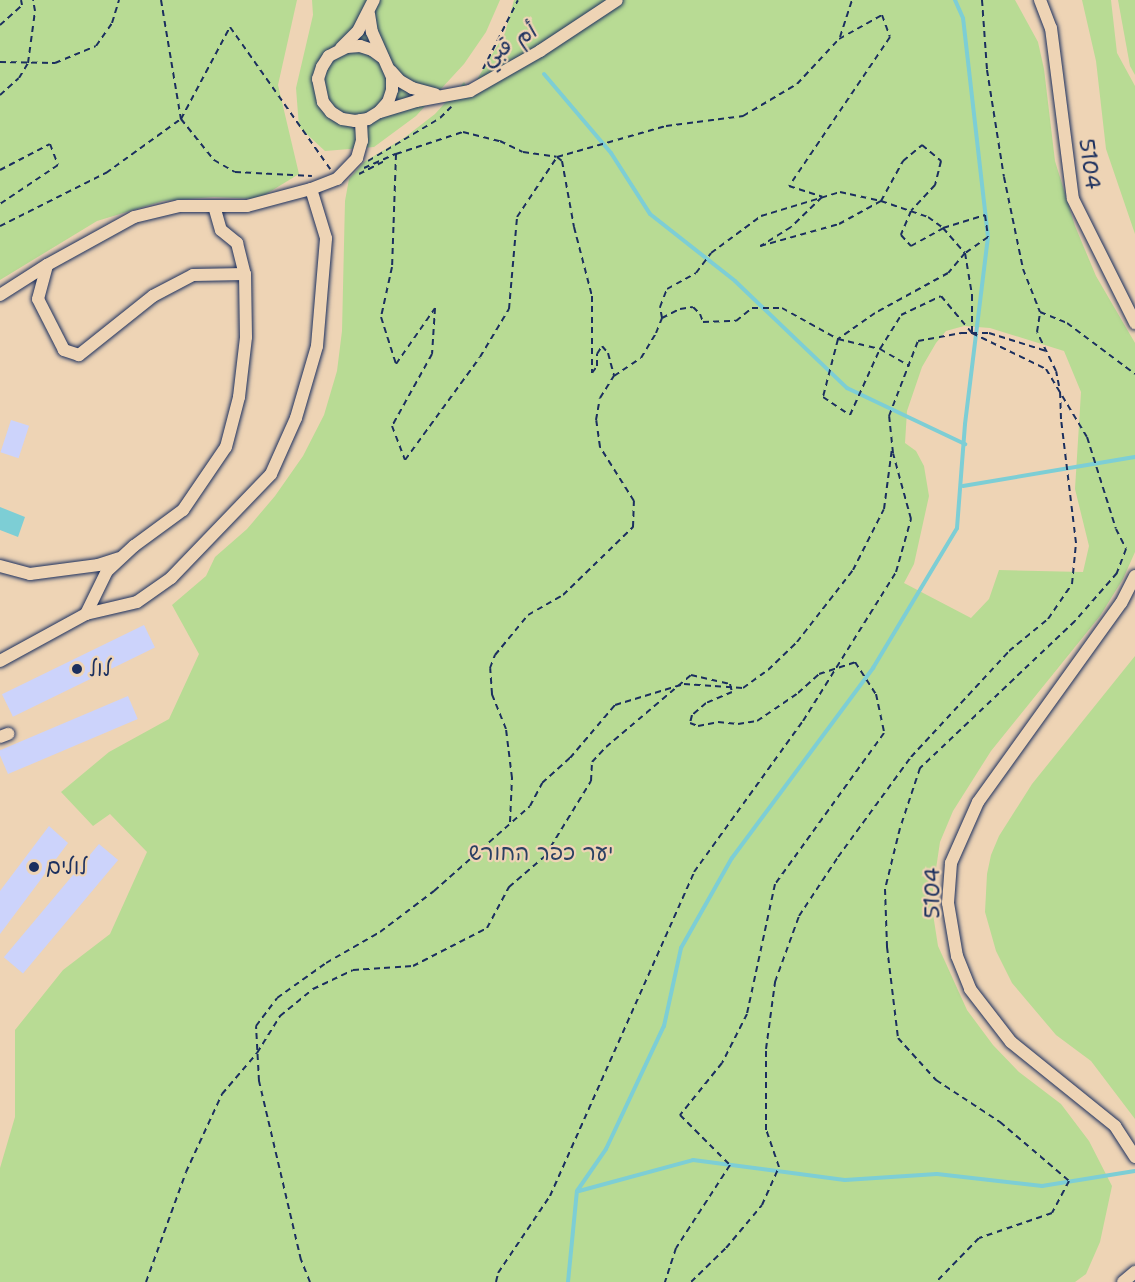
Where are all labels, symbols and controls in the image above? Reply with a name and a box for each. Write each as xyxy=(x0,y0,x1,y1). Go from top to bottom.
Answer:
street label: أم قبي xyxy=(477,17,541,71)
street label: 5104 xyxy=(1073,137,1107,191)
place label: לול xyxy=(89,656,111,682)
marker: לול xyxy=(70,662,84,676)
park label: יער כפר החורש xyxy=(469,840,613,866)
place label: לולים xyxy=(46,854,87,880)
marker: לולים xyxy=(27,860,41,874)
street label: 5104 xyxy=(919,867,945,919)

